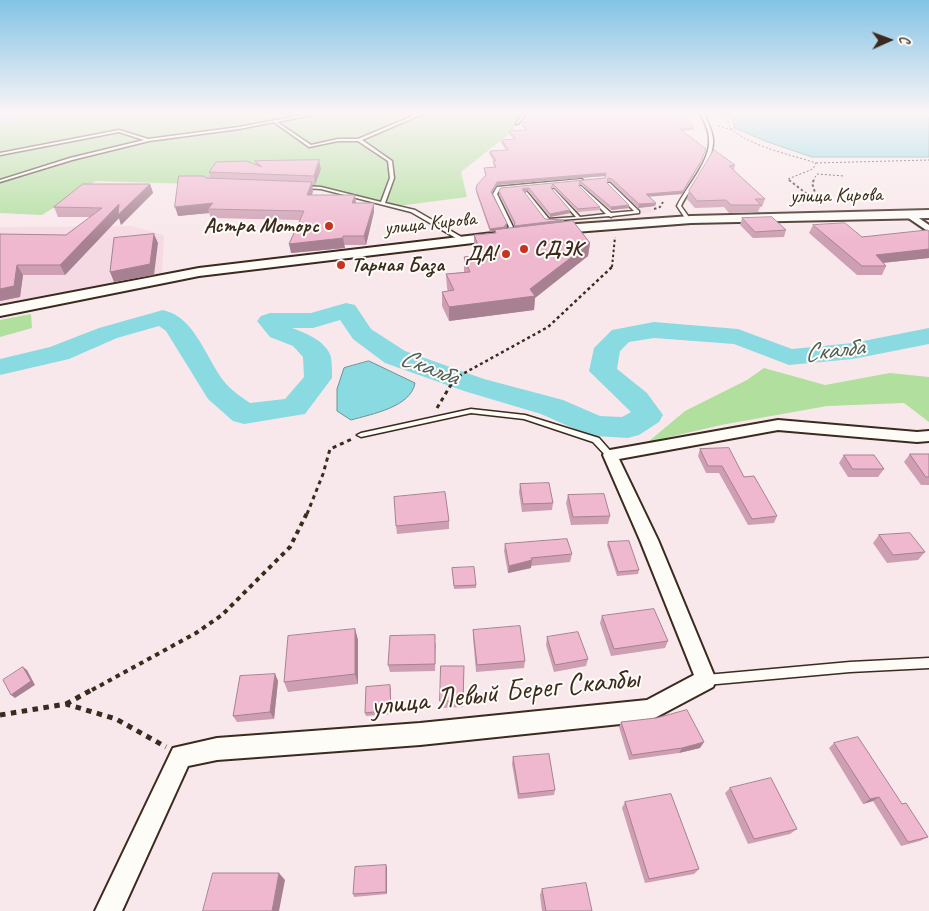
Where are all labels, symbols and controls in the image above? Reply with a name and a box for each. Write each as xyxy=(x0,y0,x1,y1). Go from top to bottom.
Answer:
north arrow xyxy=(864,15,914,65)
text: С xyxy=(896,36,913,43)
street label: улица Кирова xyxy=(790,183,882,209)
street label: улица Кирова xyxy=(383,207,477,241)
place label: Астра Моторс xyxy=(204,213,319,239)
marker: Астра Моторс xyxy=(323,220,335,232)
place label: СДЭК xyxy=(534,236,582,262)
place label: ДА! xyxy=(465,241,496,267)
marker: СДЭК xyxy=(518,243,530,255)
marker: ДА! xyxy=(500,248,512,260)
place label: Тарная База xyxy=(351,252,444,278)
marker: Тарная База xyxy=(335,259,347,271)
water label: Скалба xyxy=(802,332,866,370)
water label: Скалба xyxy=(395,343,463,393)
street label: улица Левый Берег Скалбы xyxy=(369,661,641,725)

